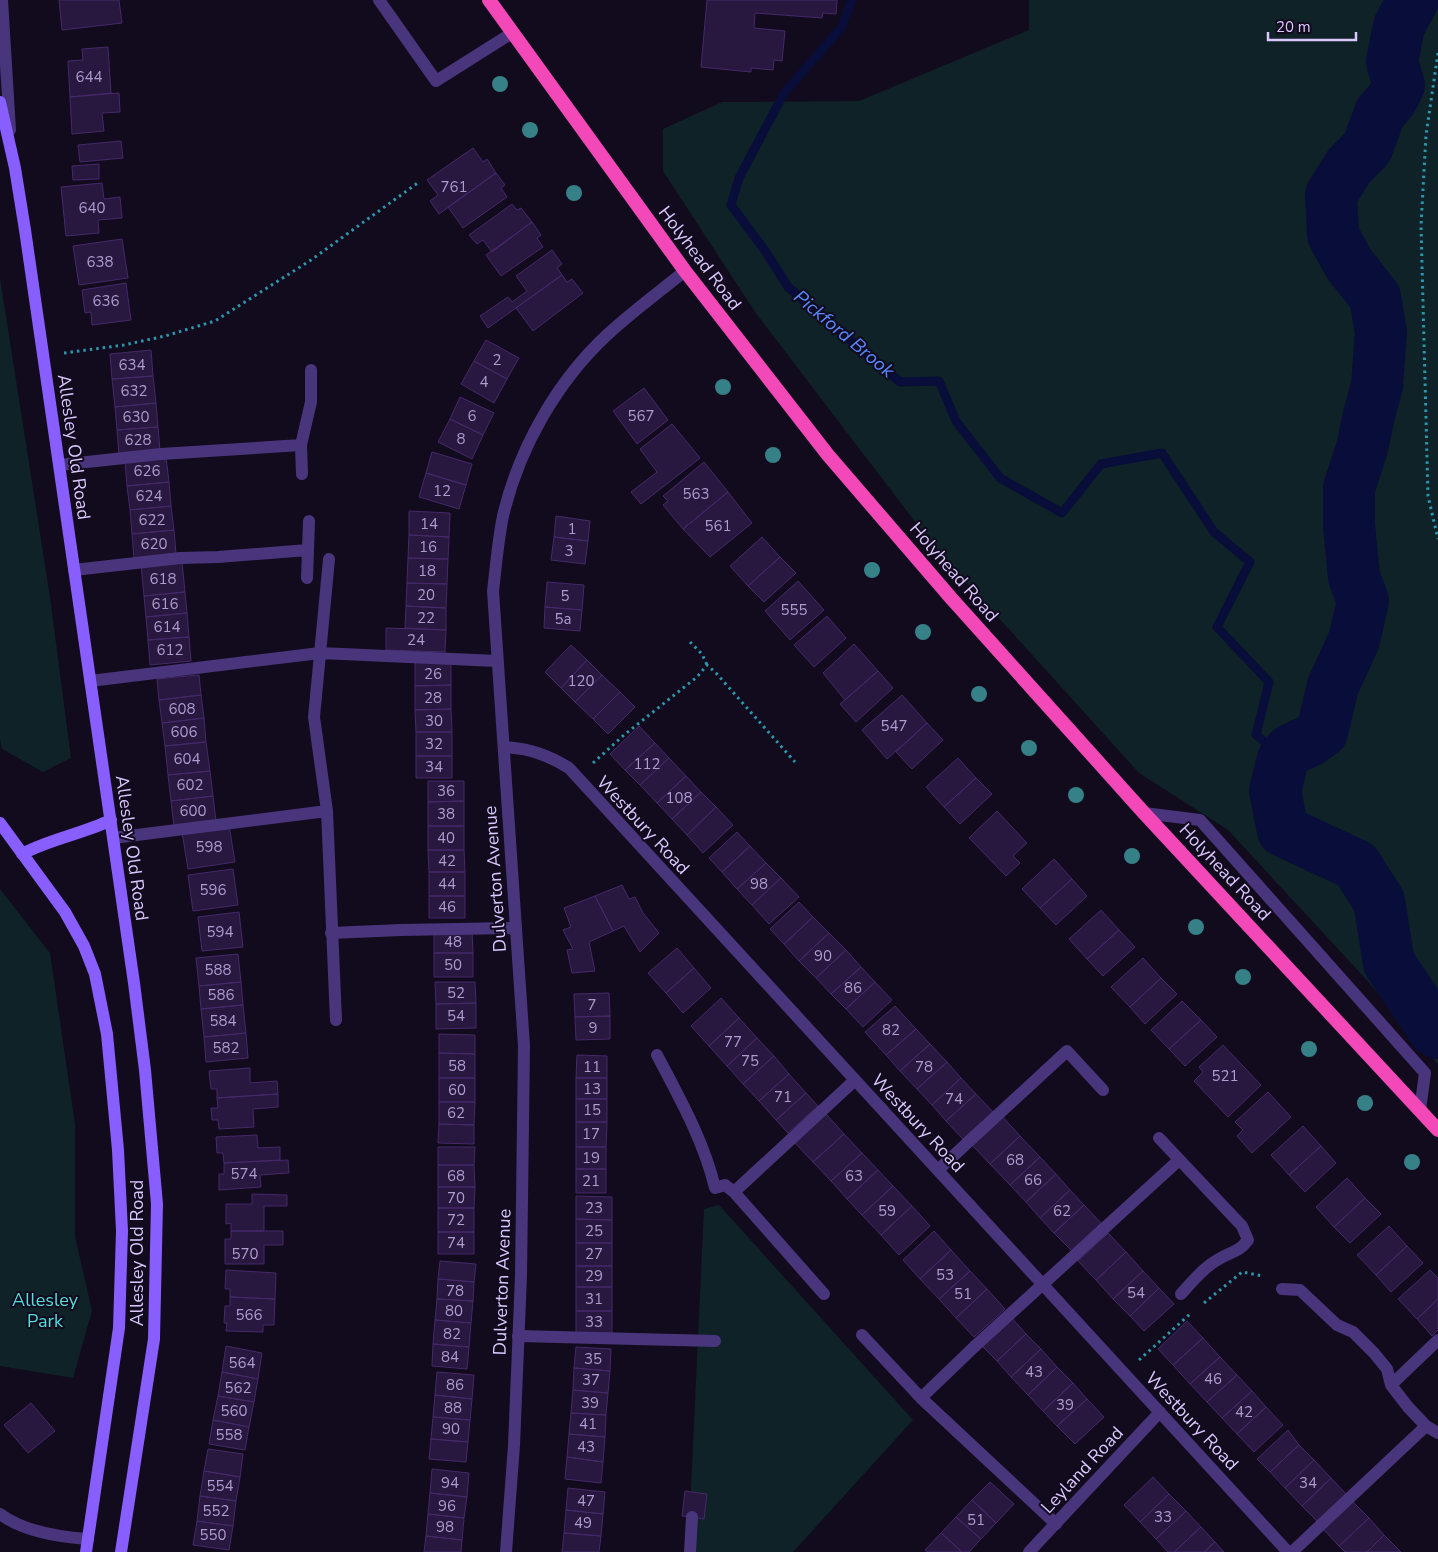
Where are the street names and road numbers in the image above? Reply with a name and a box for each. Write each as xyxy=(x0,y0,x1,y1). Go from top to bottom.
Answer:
street label: Holyhead Road xyxy=(653,201,747,315)
street label: Allesley Old Road xyxy=(52,373,96,521)
street label: Holyhead Road xyxy=(904,517,1004,627)
street label: Westbury Road xyxy=(591,771,695,879)
street label: Allesley Old Road xyxy=(110,774,154,922)
street label: Dulverton Avenue xyxy=(478,805,512,953)
street label: Holyhead Road xyxy=(1174,818,1276,926)
street label: Westbury Road xyxy=(866,1069,970,1177)
street label: Allesley Old Road xyxy=(125,1180,149,1326)
street label: Dulverton Avenue xyxy=(487,1208,517,1356)
street label: Westbury Road xyxy=(1140,1367,1244,1475)
street label: Leyland Road xyxy=(1036,1421,1128,1519)

